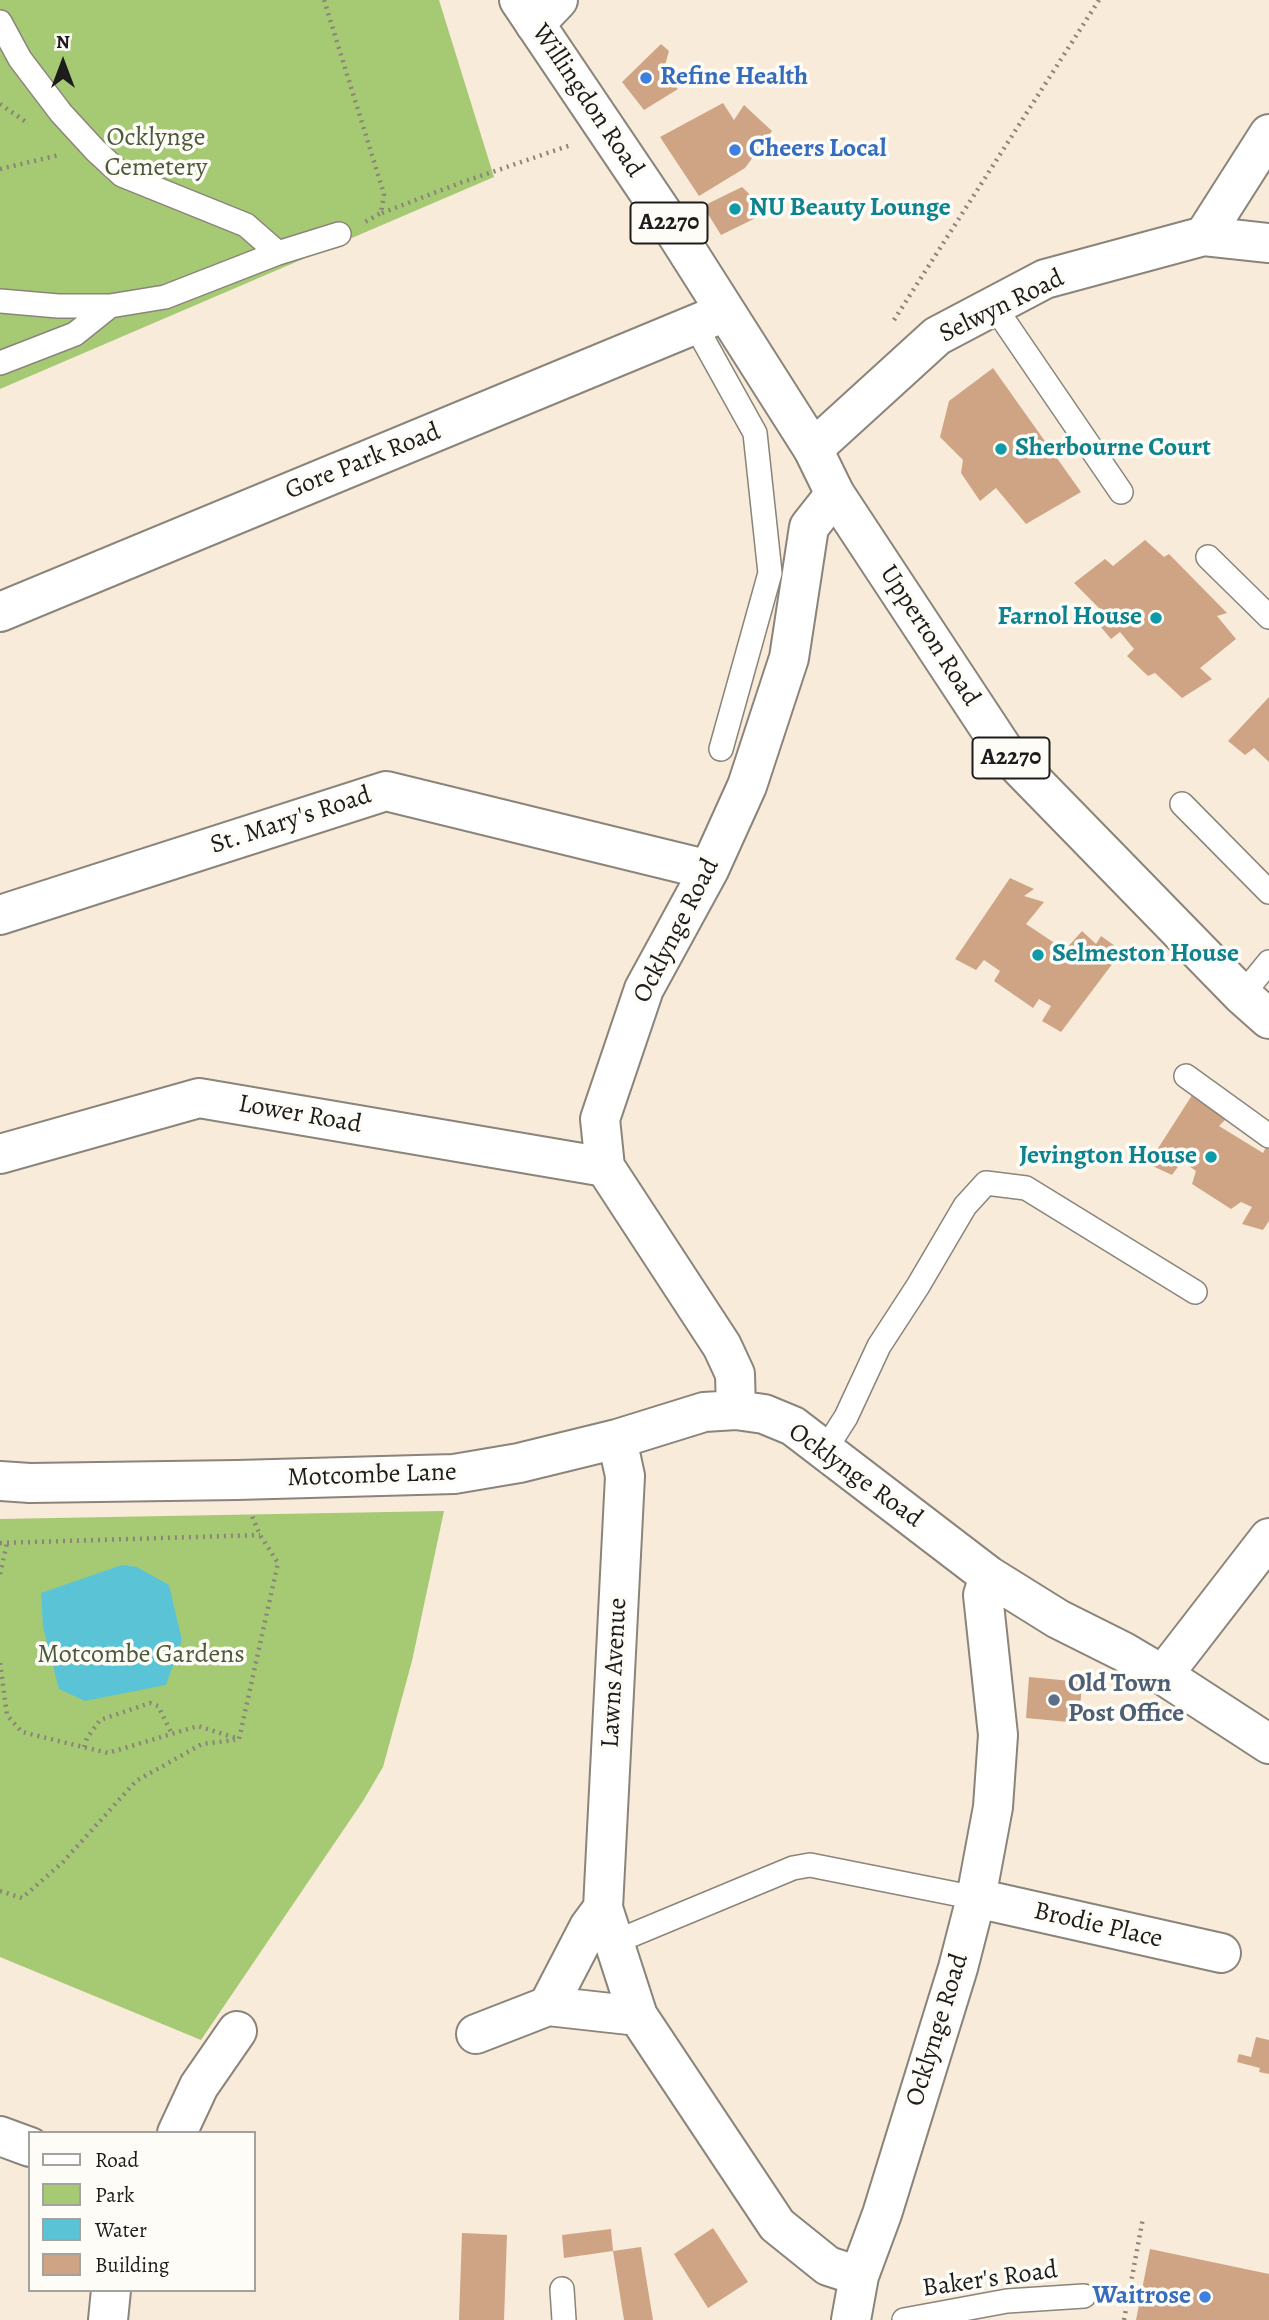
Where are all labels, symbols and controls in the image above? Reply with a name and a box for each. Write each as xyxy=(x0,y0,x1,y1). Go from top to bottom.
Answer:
street label: Willingdon Road xyxy=(524,18,650,184)
north arrow xyxy=(28,28,98,98)
text: N xyxy=(56,29,70,55)
place label: Refine Health xyxy=(660,62,808,94)
marker: Refine Health xyxy=(638,70,654,86)
park label: Ocklynge Cemetery xyxy=(105,123,207,184)
place label: Cheers Local xyxy=(749,134,887,166)
marker: Cheers Local xyxy=(727,142,743,158)
place label: NU Beauty Lounge xyxy=(749,193,951,225)
marker: NU Beauty Lounge xyxy=(727,201,743,217)
road number: A2270 xyxy=(630,202,708,244)
street label: Selwyn Road xyxy=(935,263,1069,351)
street label: Gore Park Road xyxy=(281,417,445,507)
place label: Sherbourne Court xyxy=(1015,433,1211,465)
marker: Sherbourne Court xyxy=(993,441,1009,457)
street label: Upperton Road xyxy=(872,560,986,712)
place label: Farnol House xyxy=(998,602,1142,634)
marker: Farnol House xyxy=(1148,610,1164,626)
road number: A2270 xyxy=(972,738,1050,778)
street label: St. Mary's Road xyxy=(207,780,375,862)
street label: Ocklynge Road xyxy=(627,853,727,1009)
place label: Selmeston House xyxy=(1052,939,1239,971)
marker: Selmeston House xyxy=(1030,947,1046,963)
street label: Lower Road xyxy=(236,1089,364,1141)
place label: Jevington House xyxy=(1019,1141,1197,1173)
marker: Jevington House xyxy=(1203,1149,1219,1165)
street label: Ocklynge Road xyxy=(782,1417,928,1535)
street label: Motcombe Lane xyxy=(287,1457,457,1495)
street label: Lawns Avenue xyxy=(595,1597,635,1749)
park label: Motcombe Gardens xyxy=(37,1640,245,1672)
place label: Old Town Post Office xyxy=(1068,1669,1184,1730)
marker: Old Town Post Office xyxy=(1046,1692,1062,1708)
street label: Brodie Place xyxy=(1031,1896,1165,1956)
street label: Ocklynge Road xyxy=(900,1950,976,2110)
legend xyxy=(28,2131,256,2292)
text: Road xyxy=(95,2146,139,2174)
text: Park xyxy=(95,2181,134,2209)
text: Water xyxy=(95,2216,147,2244)
text: Building xyxy=(95,2251,169,2279)
street label: Baker's Road xyxy=(921,2255,1059,2305)
place label: Waitrose xyxy=(1093,2281,1191,2313)
marker: Waitrose xyxy=(1197,2289,1213,2305)

